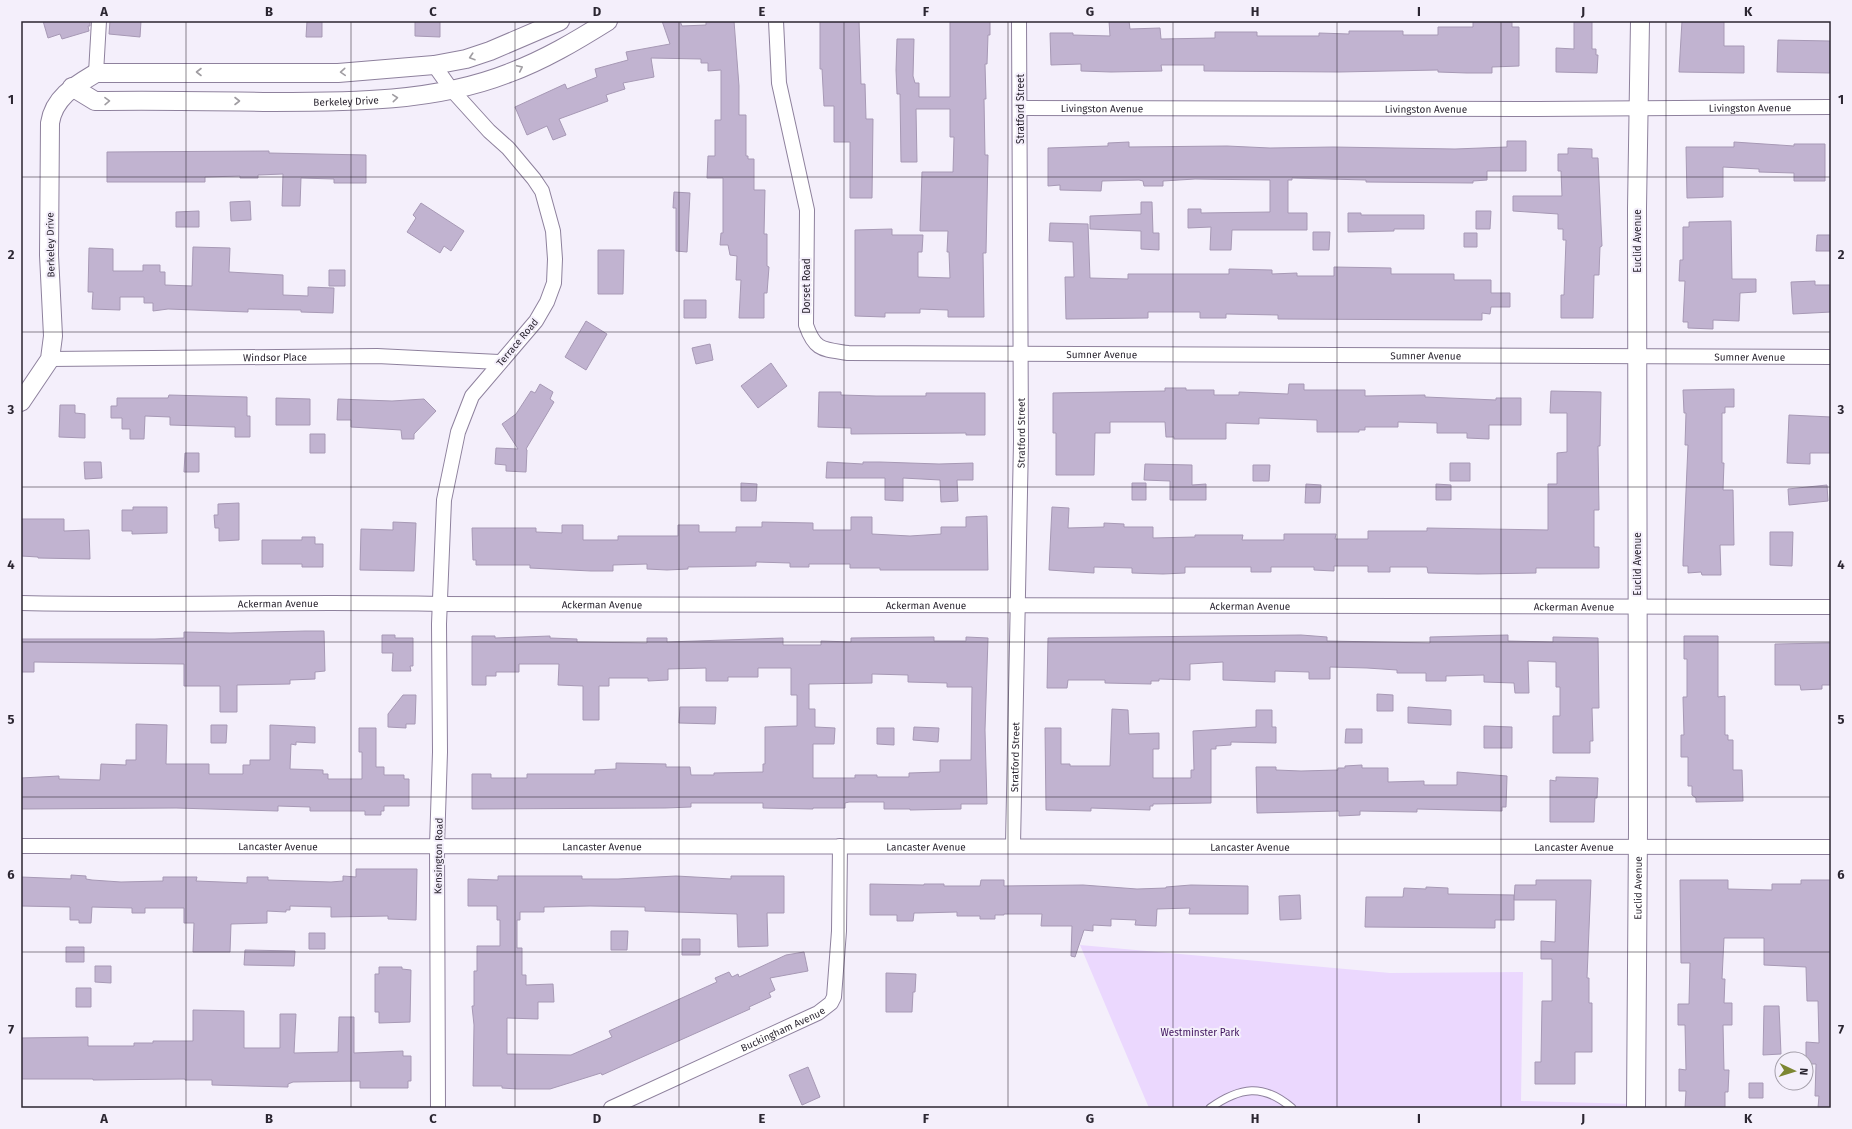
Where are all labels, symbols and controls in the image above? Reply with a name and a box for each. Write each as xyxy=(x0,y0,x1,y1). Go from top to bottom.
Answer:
text: A xyxy=(99,4,108,19)
text: B xyxy=(265,4,273,19)
text: C xyxy=(429,4,437,19)
text: D xyxy=(593,4,602,19)
text: E xyxy=(759,4,766,19)
text: F xyxy=(923,4,930,19)
text: G xyxy=(1086,4,1094,19)
text: H xyxy=(1251,4,1259,19)
text: I xyxy=(1417,4,1421,19)
text: J xyxy=(1580,4,1585,19)
text: K xyxy=(1744,4,1753,19)
one-way arrow xyxy=(469,53,476,61)
one-way arrow xyxy=(516,65,524,73)
one-way arrow xyxy=(196,68,202,76)
one-way arrow xyxy=(340,68,346,77)
street label: Stratford Street xyxy=(1015,74,1027,144)
text: 1 xyxy=(8,92,14,107)
text: 1 xyxy=(1838,92,1844,107)
street label: Berkeley Drive xyxy=(313,94,379,109)
one-way arrow xyxy=(391,94,398,103)
one-way arrow xyxy=(104,97,110,105)
one-way arrow xyxy=(234,97,240,105)
street label: Livingston Avenue xyxy=(1709,102,1791,115)
street label: Livingston Avenue xyxy=(1061,103,1143,115)
street label: Livingston Avenue xyxy=(1385,104,1467,116)
street label: Euclid Avenue xyxy=(1632,209,1644,273)
street label: Berkeley Drive xyxy=(44,212,58,278)
text: 2 xyxy=(8,247,15,262)
text: 2 xyxy=(1838,247,1845,262)
street label: Dorset Road xyxy=(801,258,813,314)
street label: Terrace Road xyxy=(494,316,541,369)
street label: Sumner Avenue xyxy=(1066,349,1137,361)
street label: Sumner Avenue xyxy=(1390,350,1461,362)
street label: Windsor Place xyxy=(243,352,307,364)
street label: Sumner Avenue xyxy=(1714,352,1785,364)
street label: Stratford Street xyxy=(1015,398,1028,468)
text: 3 xyxy=(7,402,15,417)
text: 3 xyxy=(1837,402,1845,417)
street label: Euclid Avenue xyxy=(1632,532,1644,596)
text: 4 xyxy=(7,557,15,572)
text: 4 xyxy=(1837,557,1845,572)
street label: Ackerman Avenue xyxy=(238,598,318,610)
street label: Ackerman Avenue xyxy=(562,599,642,611)
street label: Ackerman Avenue xyxy=(886,600,966,612)
street label: Ackerman Avenue xyxy=(1210,601,1290,613)
street label: Ackerman Avenue xyxy=(1534,601,1614,614)
text: 5 xyxy=(8,712,15,727)
text: 5 xyxy=(1838,712,1845,727)
street label: Stratford Street xyxy=(1009,721,1022,792)
street label: Kensington Road xyxy=(432,818,446,894)
street label: Lancaster Avenue xyxy=(238,841,318,853)
street label: Lancaster Avenue xyxy=(562,841,642,853)
street label: Lancaster Avenue xyxy=(886,841,966,854)
street label: Lancaster Avenue xyxy=(1210,842,1290,854)
street label: Lancaster Avenue xyxy=(1534,842,1614,854)
street label: Euclid Avenue xyxy=(1632,856,1645,920)
text: 6 xyxy=(7,867,15,882)
text: 6 xyxy=(1837,867,1845,882)
street label: Buckingham Avenue xyxy=(739,1005,828,1055)
text: 7 xyxy=(8,1022,14,1037)
text: 7 xyxy=(1838,1022,1844,1037)
park label: Westminster Park xyxy=(1161,1027,1240,1039)
north arrow xyxy=(1774,1051,1814,1091)
text: N xyxy=(1797,1068,1810,1076)
text: A xyxy=(99,1111,108,1126)
text: B xyxy=(265,1111,273,1126)
text: C xyxy=(429,1111,437,1126)
text: D xyxy=(593,1111,602,1126)
text: E xyxy=(759,1111,766,1126)
text: F xyxy=(923,1111,930,1126)
text: G xyxy=(1086,1111,1094,1126)
text: H xyxy=(1251,1111,1259,1126)
text: I xyxy=(1417,1111,1421,1126)
text: J xyxy=(1580,1111,1585,1126)
text: K xyxy=(1744,1111,1753,1126)

